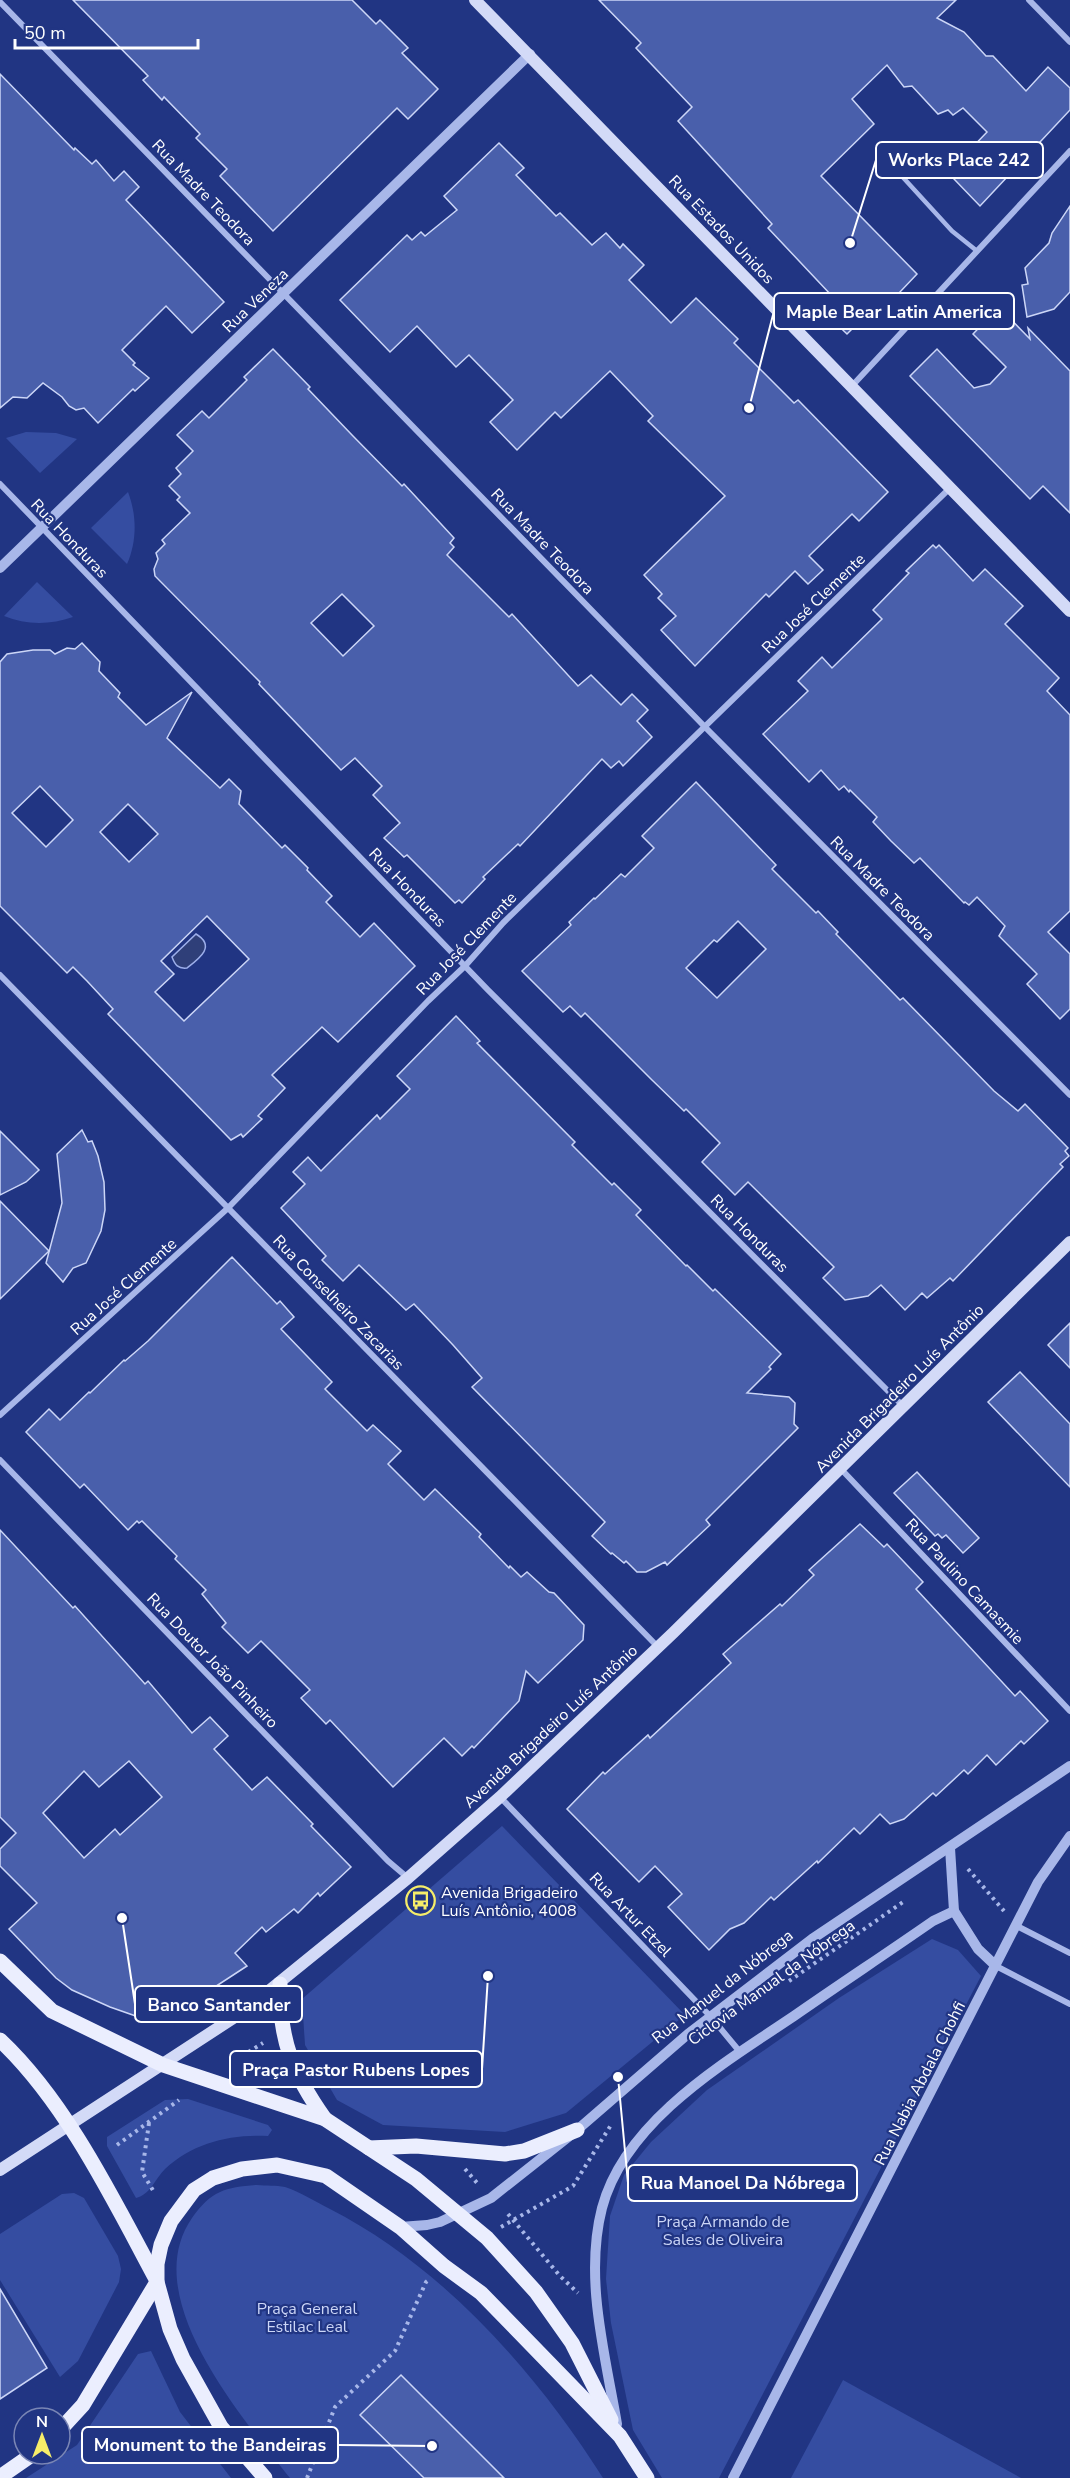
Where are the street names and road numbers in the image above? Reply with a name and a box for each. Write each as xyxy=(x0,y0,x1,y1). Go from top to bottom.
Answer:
street label: Rua Madre Teodora xyxy=(147,135,260,251)
street label: Rua Estados Unidos xyxy=(663,170,779,289)
street label: Rua Veneza xyxy=(218,264,294,338)
street label: Rua Madre Teodora xyxy=(486,484,599,600)
street label: Rua Honduras xyxy=(26,494,113,583)
street label: Rua José Clemente xyxy=(757,549,870,659)
street label: Rua Madre Teodora xyxy=(825,831,940,946)
street label: Rua Honduras xyxy=(364,843,451,932)
street label: Rua José Clemente xyxy=(412,887,522,1000)
street label: Rua Honduras xyxy=(705,1190,793,1278)
street label: Rua Conselheiro Zacarias xyxy=(268,1230,409,1375)
street label: Rua José Clemente xyxy=(66,1233,182,1340)
street label: Avenida Brigadeiro Luís Antônio xyxy=(810,1299,989,1478)
street label: Rua Paulino Camasmie xyxy=(900,1514,1029,1649)
street label: Rua Doutor João Pinheiro xyxy=(142,1588,283,1733)
street label: Avenida Brigadeiro Luís Antônio xyxy=(459,1640,643,1813)
street label: Rua Artur Etzel xyxy=(584,1868,677,1962)
street label: Ciclovia Manual da Nóbrega xyxy=(684,1915,860,2051)
street label: Rua Manuel da Nóbrega xyxy=(647,1925,798,2049)
street label: Rua Nabia Abdala Chohfi xyxy=(869,1998,971,2169)

